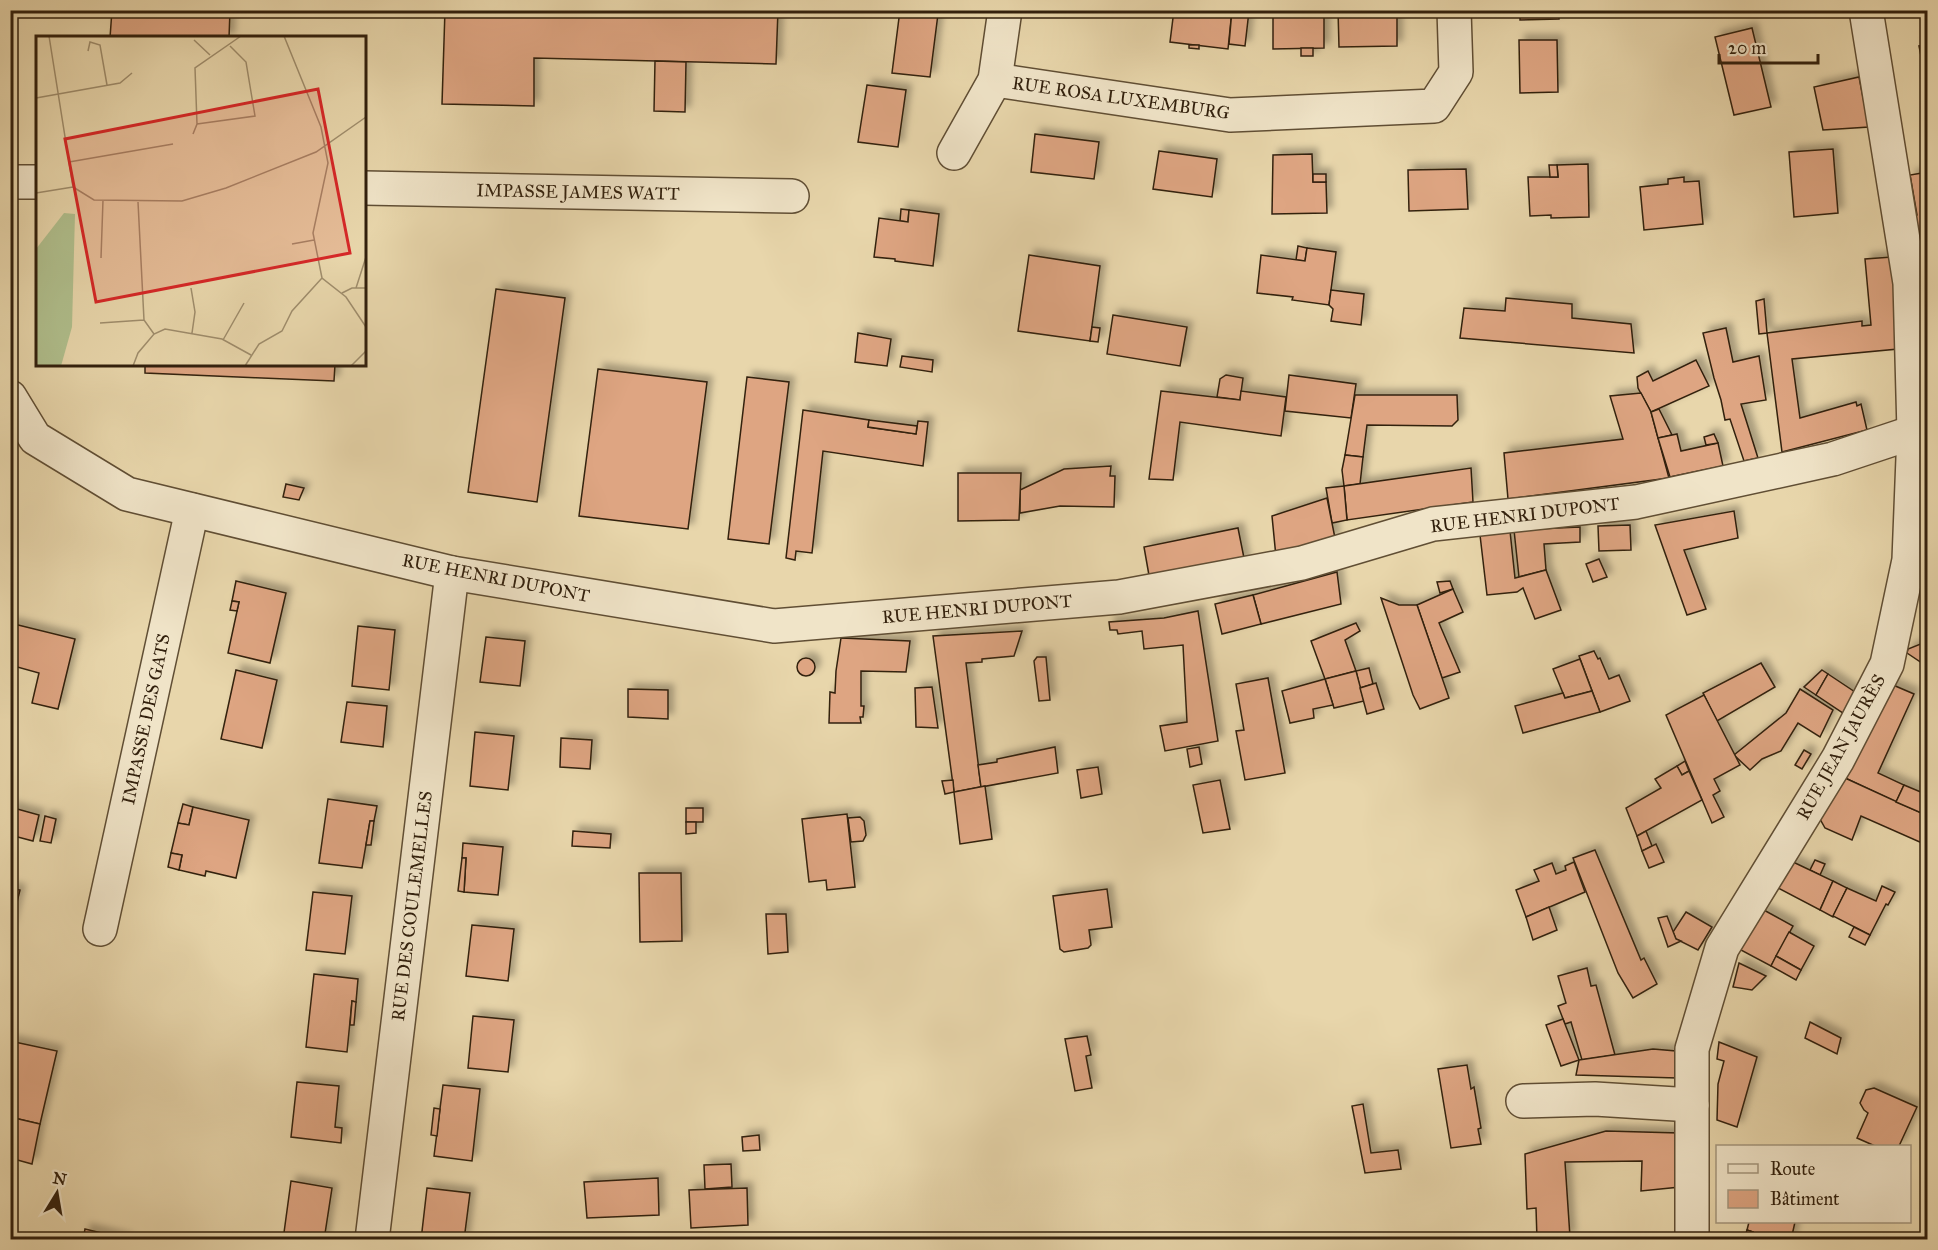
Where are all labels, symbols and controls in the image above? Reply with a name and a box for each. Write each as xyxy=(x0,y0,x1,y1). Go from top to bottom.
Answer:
scale bar xyxy=(1719,27,1818,65)
inset map xyxy=(36,36,366,366)
text: 20 m xyxy=(1728,37,1766,59)
street label: RUE ROSA LUXEMBURG xyxy=(1011,72,1231,124)
street label: IMPASSE JAMES WATT xyxy=(476,179,680,206)
street label: RUE HENRI DUPONT xyxy=(1429,492,1621,538)
street label: RUE HENRI DUPONT xyxy=(400,549,592,607)
street label: RUE HENRI DUPONT xyxy=(881,590,1073,628)
street label: IMPASSE DES GATS xyxy=(117,631,175,807)
street label: RUE JEAN JAURÈS xyxy=(1790,669,1891,824)
street label: RUE DES COULEMELLES xyxy=(387,790,437,1022)
legend xyxy=(1716,1145,1911,1223)
text: Route xyxy=(1770,1158,1815,1180)
north arrow xyxy=(27,1163,87,1223)
text: N xyxy=(51,1168,69,1189)
text: Bâtiment xyxy=(1770,1188,1840,1210)

